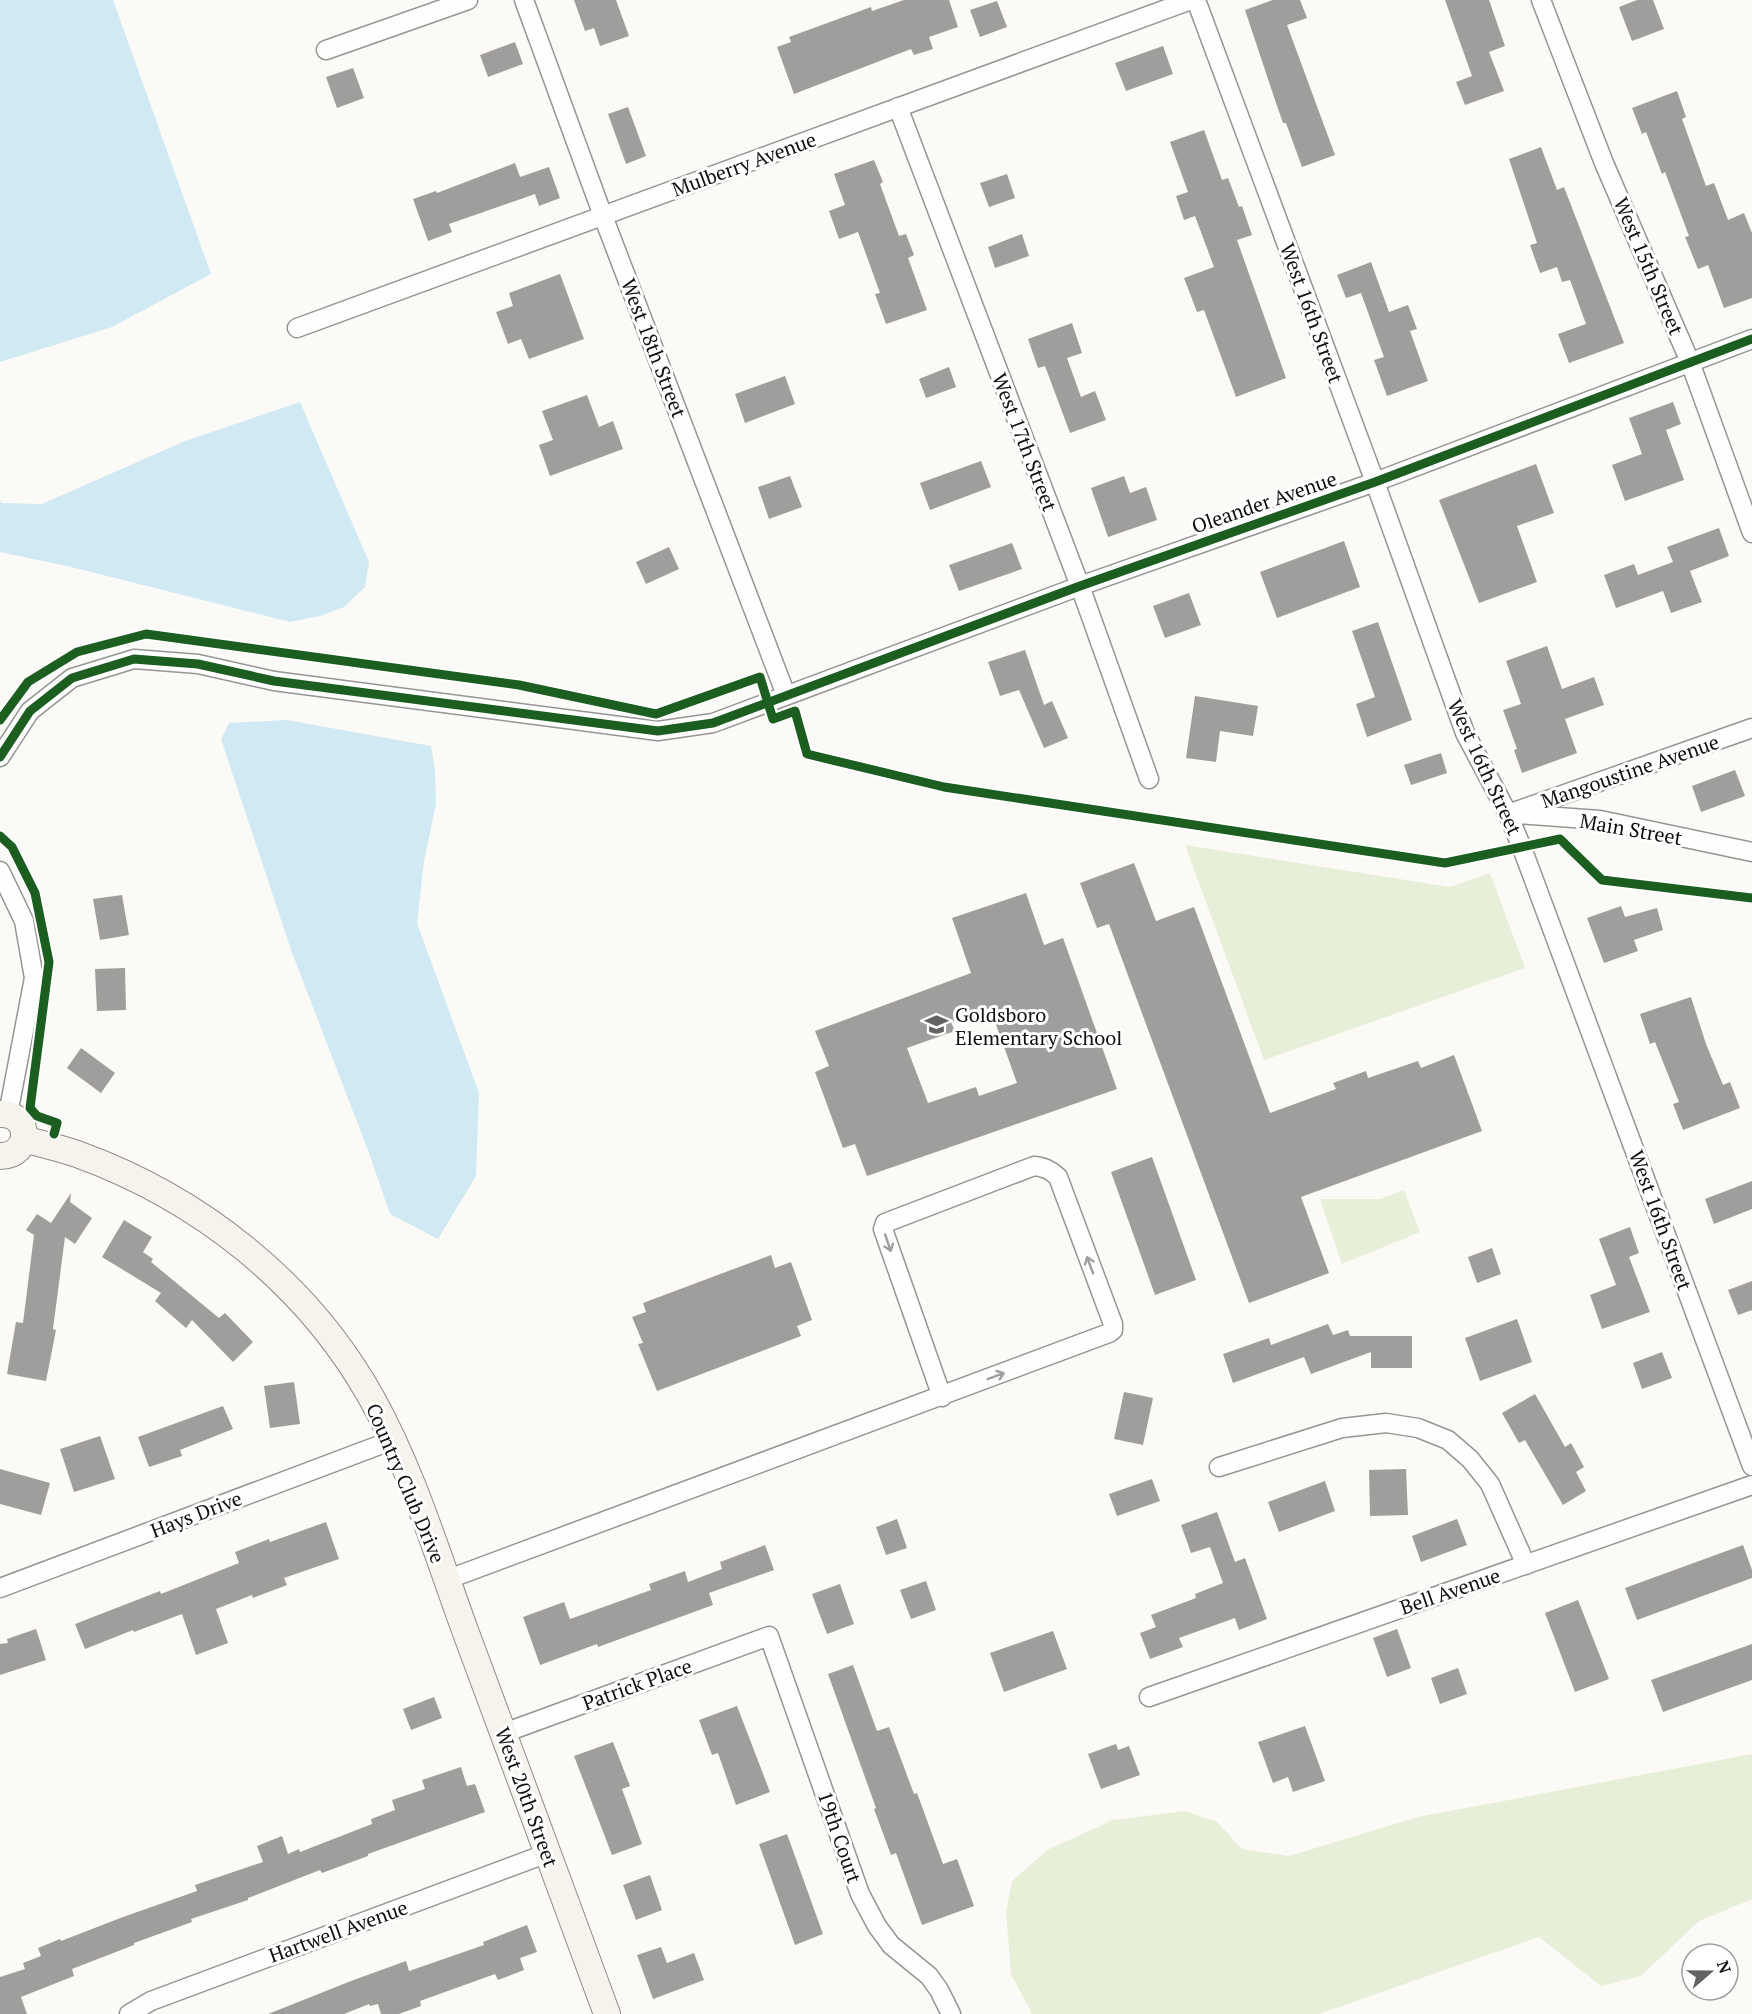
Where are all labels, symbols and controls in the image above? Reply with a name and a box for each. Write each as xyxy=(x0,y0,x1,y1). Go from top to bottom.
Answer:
street label: Mulberry Avenue xyxy=(668,125,820,203)
street label: West 15th Street xyxy=(1608,193,1690,339)
street label: West 16th Street xyxy=(1274,239,1350,387)
street label: West 18th Street xyxy=(615,275,693,422)
street label: West 17th Street xyxy=(986,369,1064,516)
street label: Oleander Avenue xyxy=(1188,465,1340,539)
street label: West 16th Street xyxy=(1442,695,1529,840)
street label: Mangoustine Avenue xyxy=(1537,728,1723,814)
street label: Main Street xyxy=(1578,807,1685,851)
place label: Goldsboro Elementary School xyxy=(955,1001,1122,1051)
school or university icon: Goldsboro Elementary School xyxy=(924,1012,950,1038)
street label: West 16th Street xyxy=(1623,1146,1699,1294)
one-way arrow xyxy=(884,1233,895,1252)
one-way arrow xyxy=(1084,1256,1095,1275)
one-way arrow xyxy=(986,1370,1005,1381)
street label: Country Club Drive xyxy=(360,1399,452,1567)
street label: Hays Drive xyxy=(146,1484,246,1544)
street label: Bell Avenue xyxy=(1396,1561,1504,1621)
street label: Patrick Place xyxy=(578,1652,696,1716)
street label: West 20th Street xyxy=(489,1723,565,1871)
street label: 19th Court xyxy=(812,1788,868,1887)
street label: Hartwell Avenue xyxy=(265,1893,411,1969)
north arrow xyxy=(1680,1942,1740,2002)
text: N xyxy=(1712,1957,1737,1976)

